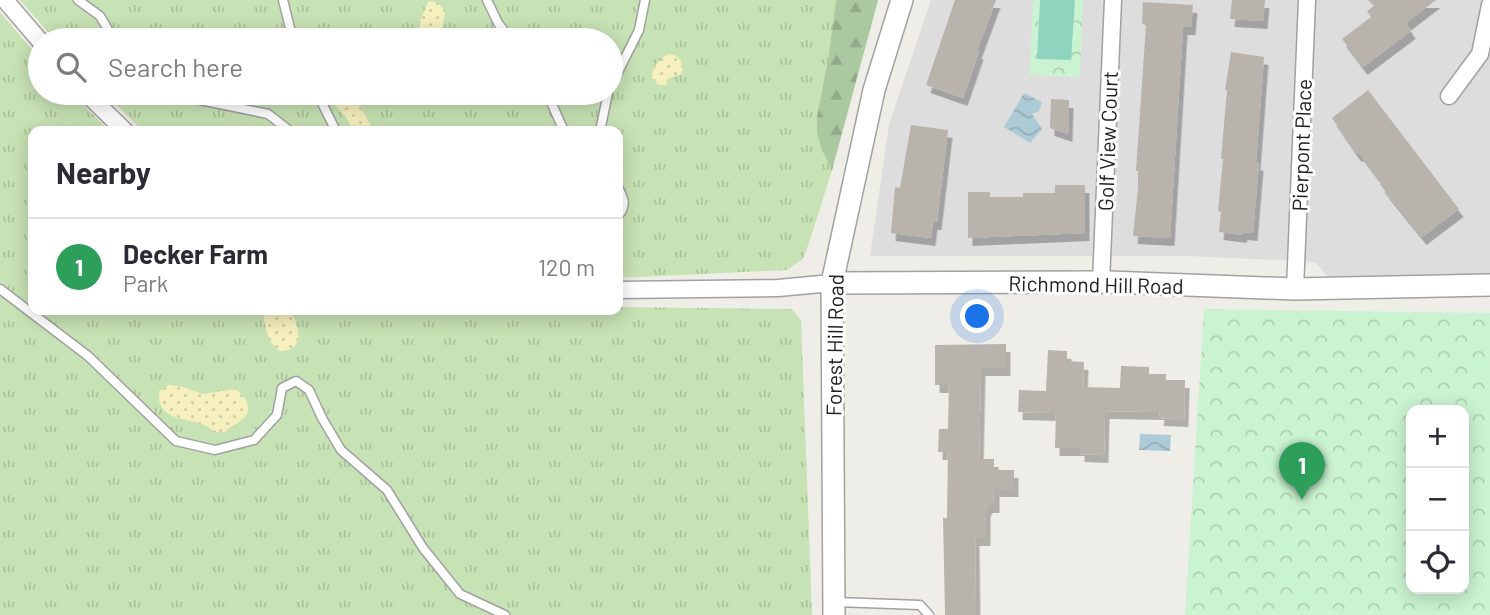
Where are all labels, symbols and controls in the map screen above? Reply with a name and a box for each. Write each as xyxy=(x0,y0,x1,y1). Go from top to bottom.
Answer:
search box xyxy=(28,28,623,105)
icon: search xyxy=(52,48,90,86)
text: Search here xyxy=(108,51,243,82)
street label: Golf View Court xyxy=(1092,71,1122,211)
street label: Pierpont Place xyxy=(1286,78,1316,212)
text: Nearby xyxy=(56,154,151,190)
text: Decker Farm xyxy=(123,238,268,269)
text: 1 xyxy=(75,253,83,281)
text: 120 m xyxy=(538,253,595,281)
text: Park xyxy=(123,269,168,297)
street label: Richmond Hill Road xyxy=(1008,270,1184,298)
street label: Forest Hill Road xyxy=(820,274,848,416)
your location xyxy=(960,299,994,333)
map controls xyxy=(1406,405,1469,594)
button: + xyxy=(1406,405,1469,468)
pin: 1 xyxy=(1279,442,1325,500)
button: − xyxy=(1406,468,1469,531)
button: locate xyxy=(1406,531,1469,594)

